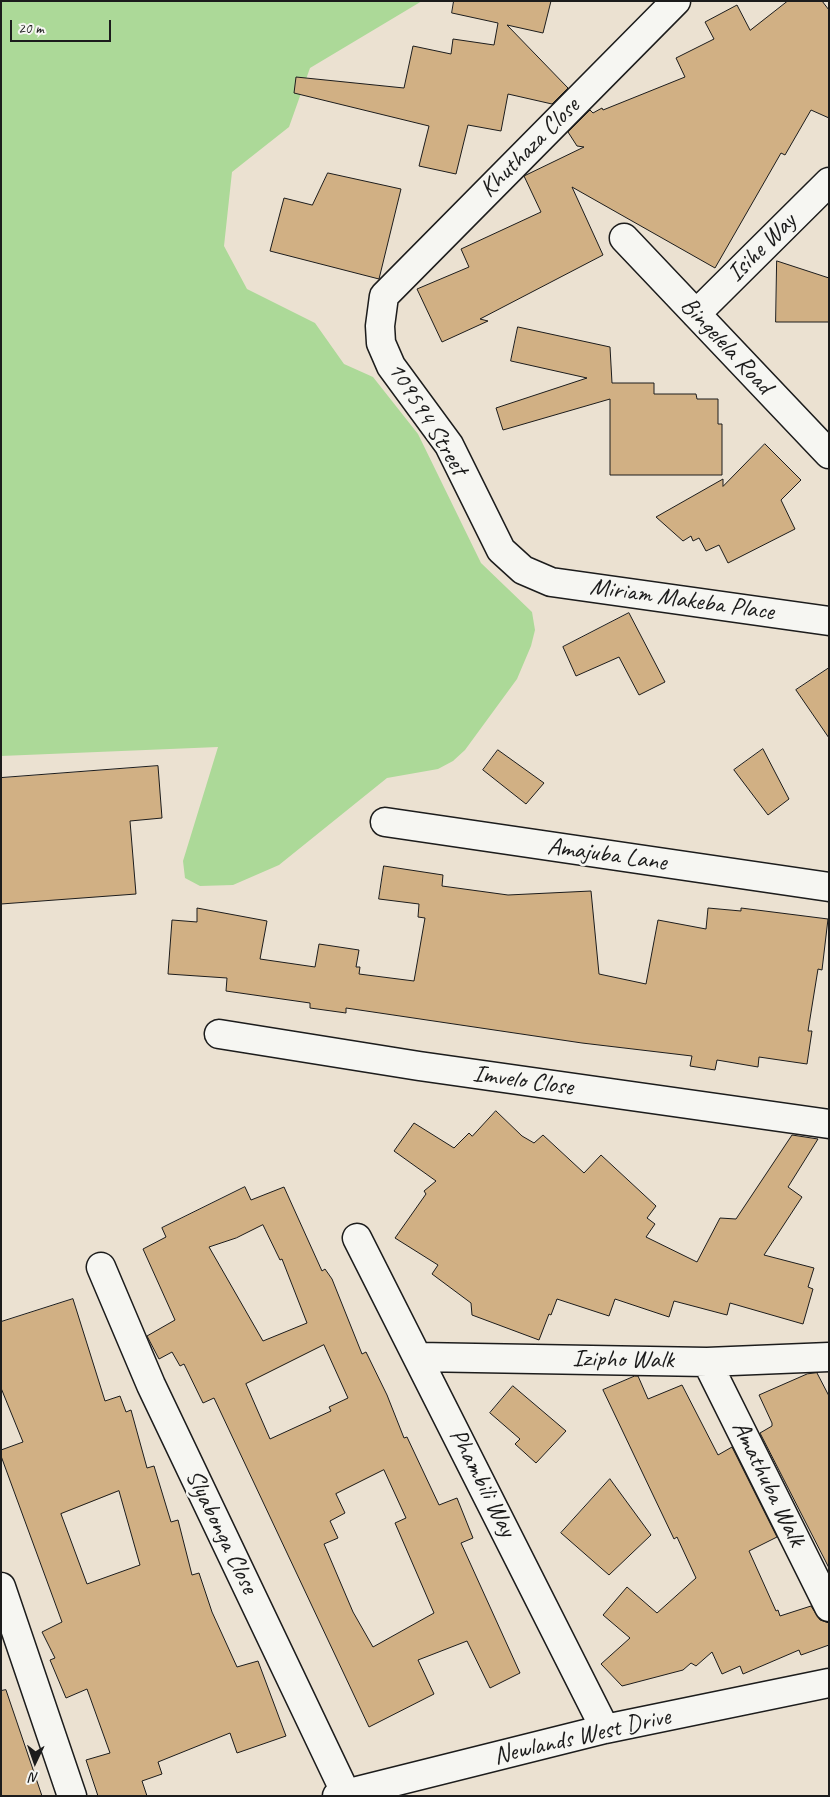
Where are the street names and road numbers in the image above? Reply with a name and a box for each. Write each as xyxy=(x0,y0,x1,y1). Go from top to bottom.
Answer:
street label: Khuthaza Close xyxy=(474,92,586,204)
street label: Isihe Way xyxy=(721,207,803,289)
street label: Bingelela Road xyxy=(674,291,778,401)
street label: 109594 Street xyxy=(380,357,474,481)
street label: Miriam Makeba Place xyxy=(588,572,776,628)
street label: Amajuba Lane xyxy=(546,832,668,878)
street label: Imvelo Close xyxy=(471,1059,575,1103)
street label: Izipho Walk xyxy=(572,1344,674,1376)
street label: Amathuba Walk xyxy=(725,1416,811,1552)
street label: Phambili Way xyxy=(442,1424,522,1542)
street label: Slyabonga Close xyxy=(178,1465,264,1599)
street label: Newlands West Drive xyxy=(491,1702,673,1772)

